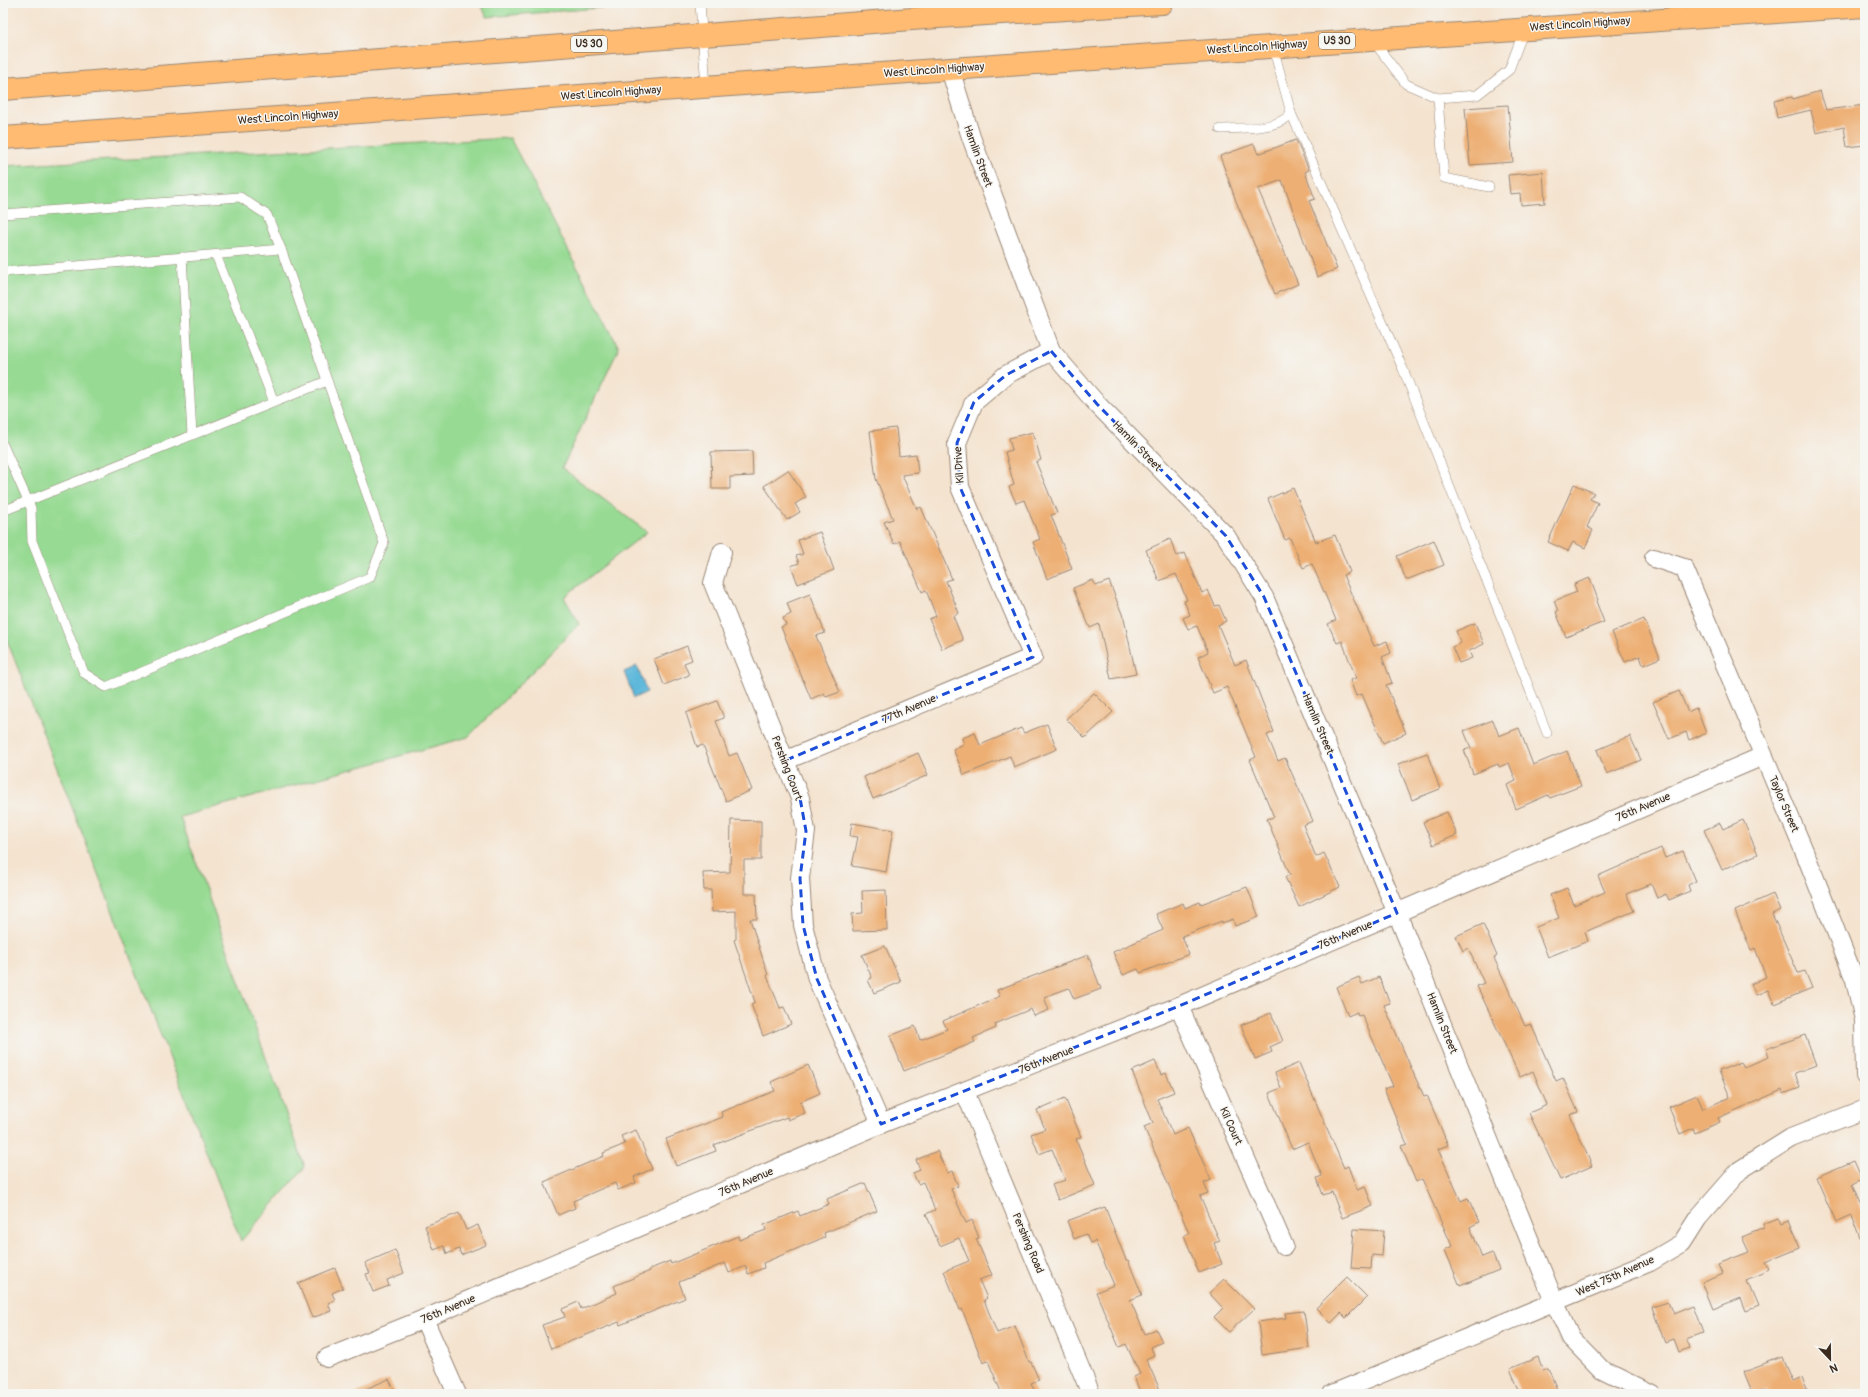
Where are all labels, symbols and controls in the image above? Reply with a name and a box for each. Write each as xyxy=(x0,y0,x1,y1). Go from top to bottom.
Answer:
street label: West Lincoln Highway xyxy=(1529,14,1631,34)
road number: US 30 xyxy=(1319,33,1355,49)
road number: US 30 xyxy=(571,36,607,52)
street label: West Lincoln Highway xyxy=(1206,37,1308,57)
street label: West Lincoln Highway xyxy=(883,60,985,80)
street label: West Lincoln Highway xyxy=(560,83,662,103)
street label: West Lincoln Highway xyxy=(237,107,339,127)
street label: Hamlin Street xyxy=(961,123,995,189)
street label: Hamlin Street xyxy=(1110,418,1165,474)
street label: Kil Drive xyxy=(951,445,967,484)
street label: 77th Avenue xyxy=(880,692,939,726)
street label: Hamlin Street xyxy=(1299,692,1337,757)
street label: Pershing Court xyxy=(769,734,805,803)
street label: Taylor Street xyxy=(1766,774,1802,835)
street label: 76th Avenue xyxy=(1614,789,1673,824)
street label: 76th Avenue xyxy=(1316,917,1375,952)
street label: Hamlin Street xyxy=(1424,991,1460,1056)
street label: 76th Avenue xyxy=(1017,1043,1076,1077)
street label: Kil Court xyxy=(1217,1105,1245,1148)
street label: 76th Avenue xyxy=(717,1164,776,1199)
street label: Pershing Road xyxy=(1009,1211,1047,1275)
street label: West 75th Avenue xyxy=(1574,1253,1657,1299)
street label: 76th Avenue xyxy=(419,1291,478,1326)
north arrow xyxy=(1810,1339,1850,1379)
text: N xyxy=(1827,1360,1839,1375)

